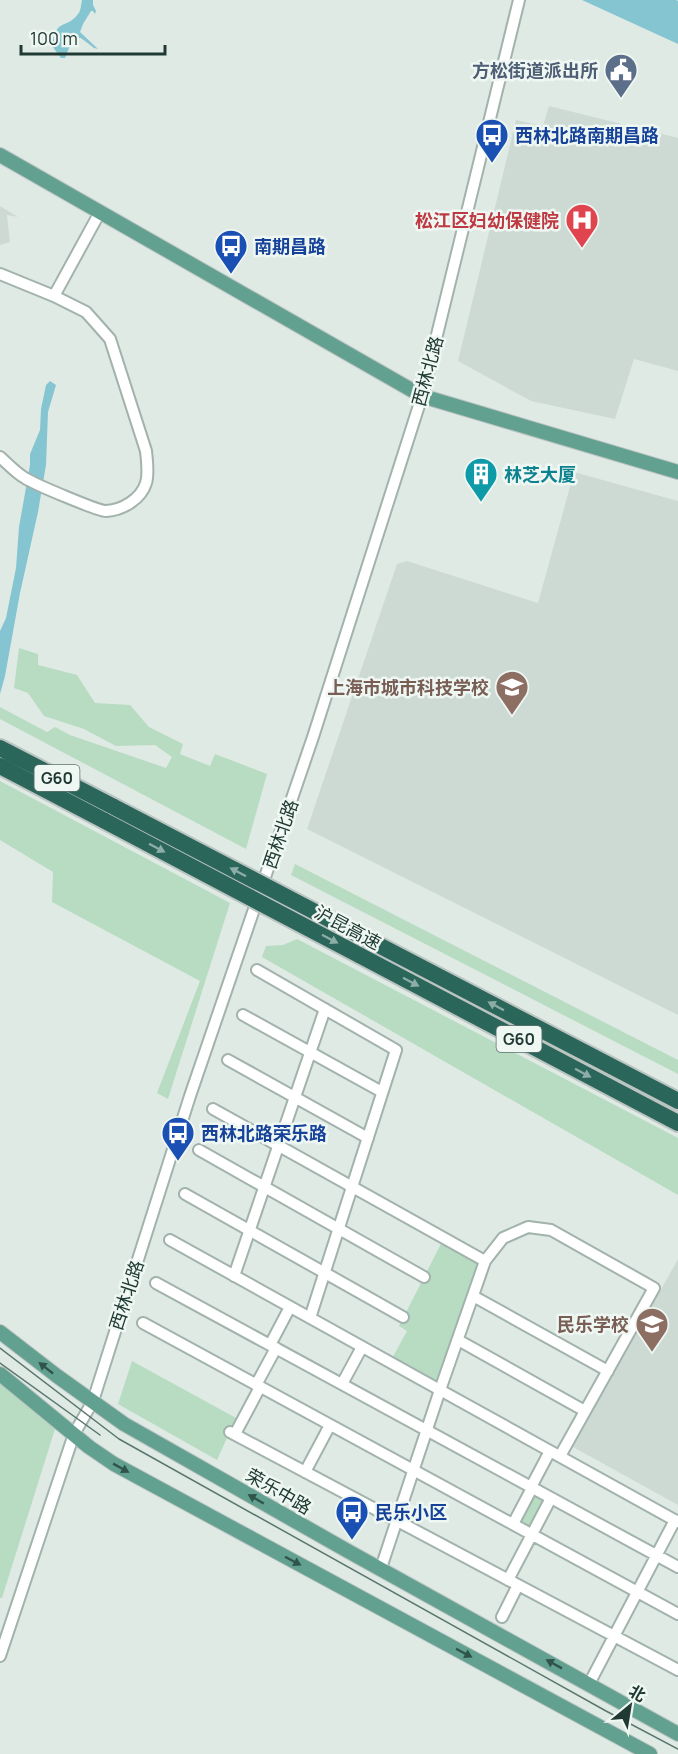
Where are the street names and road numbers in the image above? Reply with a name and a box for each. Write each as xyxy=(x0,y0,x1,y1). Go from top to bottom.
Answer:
street label: 西林北路 xyxy=(406,333,448,409)
road number: G60 xyxy=(34,765,80,791)
street label: 西林北路 xyxy=(257,796,303,872)
street label: 沪昆高速 xyxy=(311,900,385,954)
road number: G60 xyxy=(496,1026,542,1052)
street label: 西林北路 xyxy=(103,1257,149,1333)
street label: 荣乐中路 xyxy=(242,1463,316,1519)

